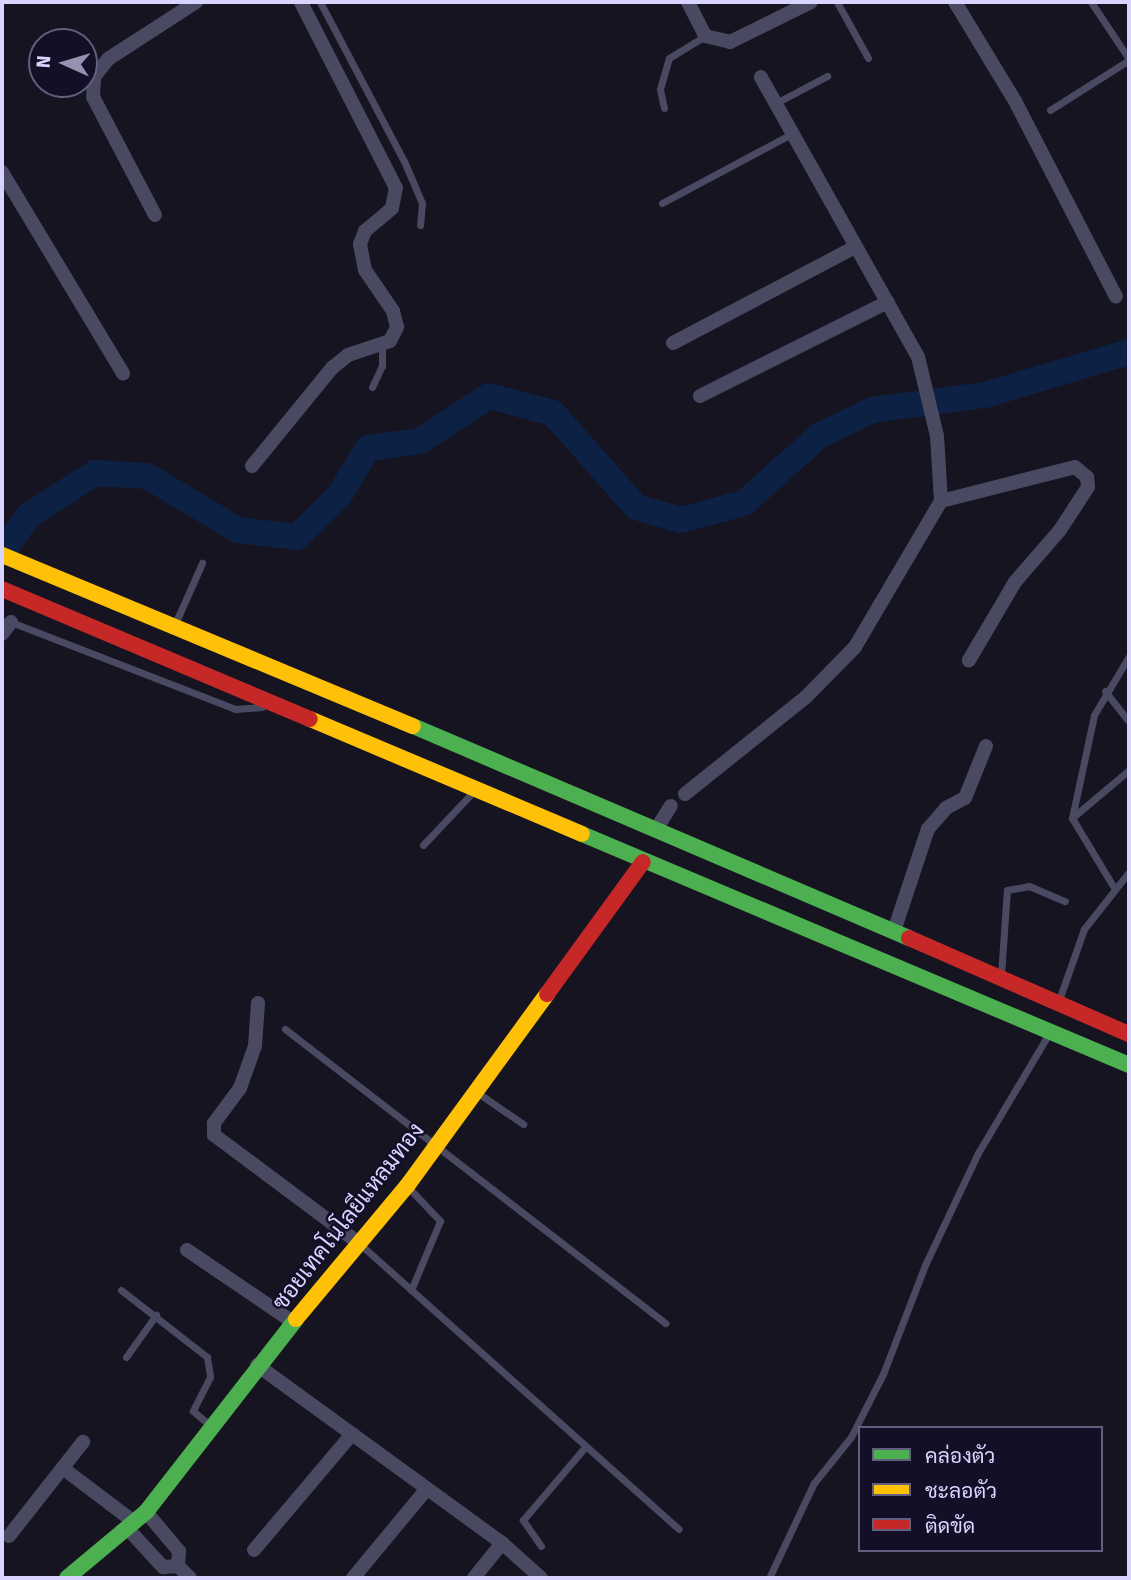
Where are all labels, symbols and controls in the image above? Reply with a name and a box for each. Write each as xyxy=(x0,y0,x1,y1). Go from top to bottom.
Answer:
north arrow xyxy=(28,28,98,98)
text: N xyxy=(32,55,55,69)
street label: ซอยเทคโนโลยีแหลมทอง xyxy=(266,1117,430,1315)
legend xyxy=(858,1426,1103,1552)
text: คล่องตัว xyxy=(925,1443,995,1469)
text: ชะลอตัว xyxy=(925,1478,997,1504)
text: ติดขัด xyxy=(925,1513,975,1539)

